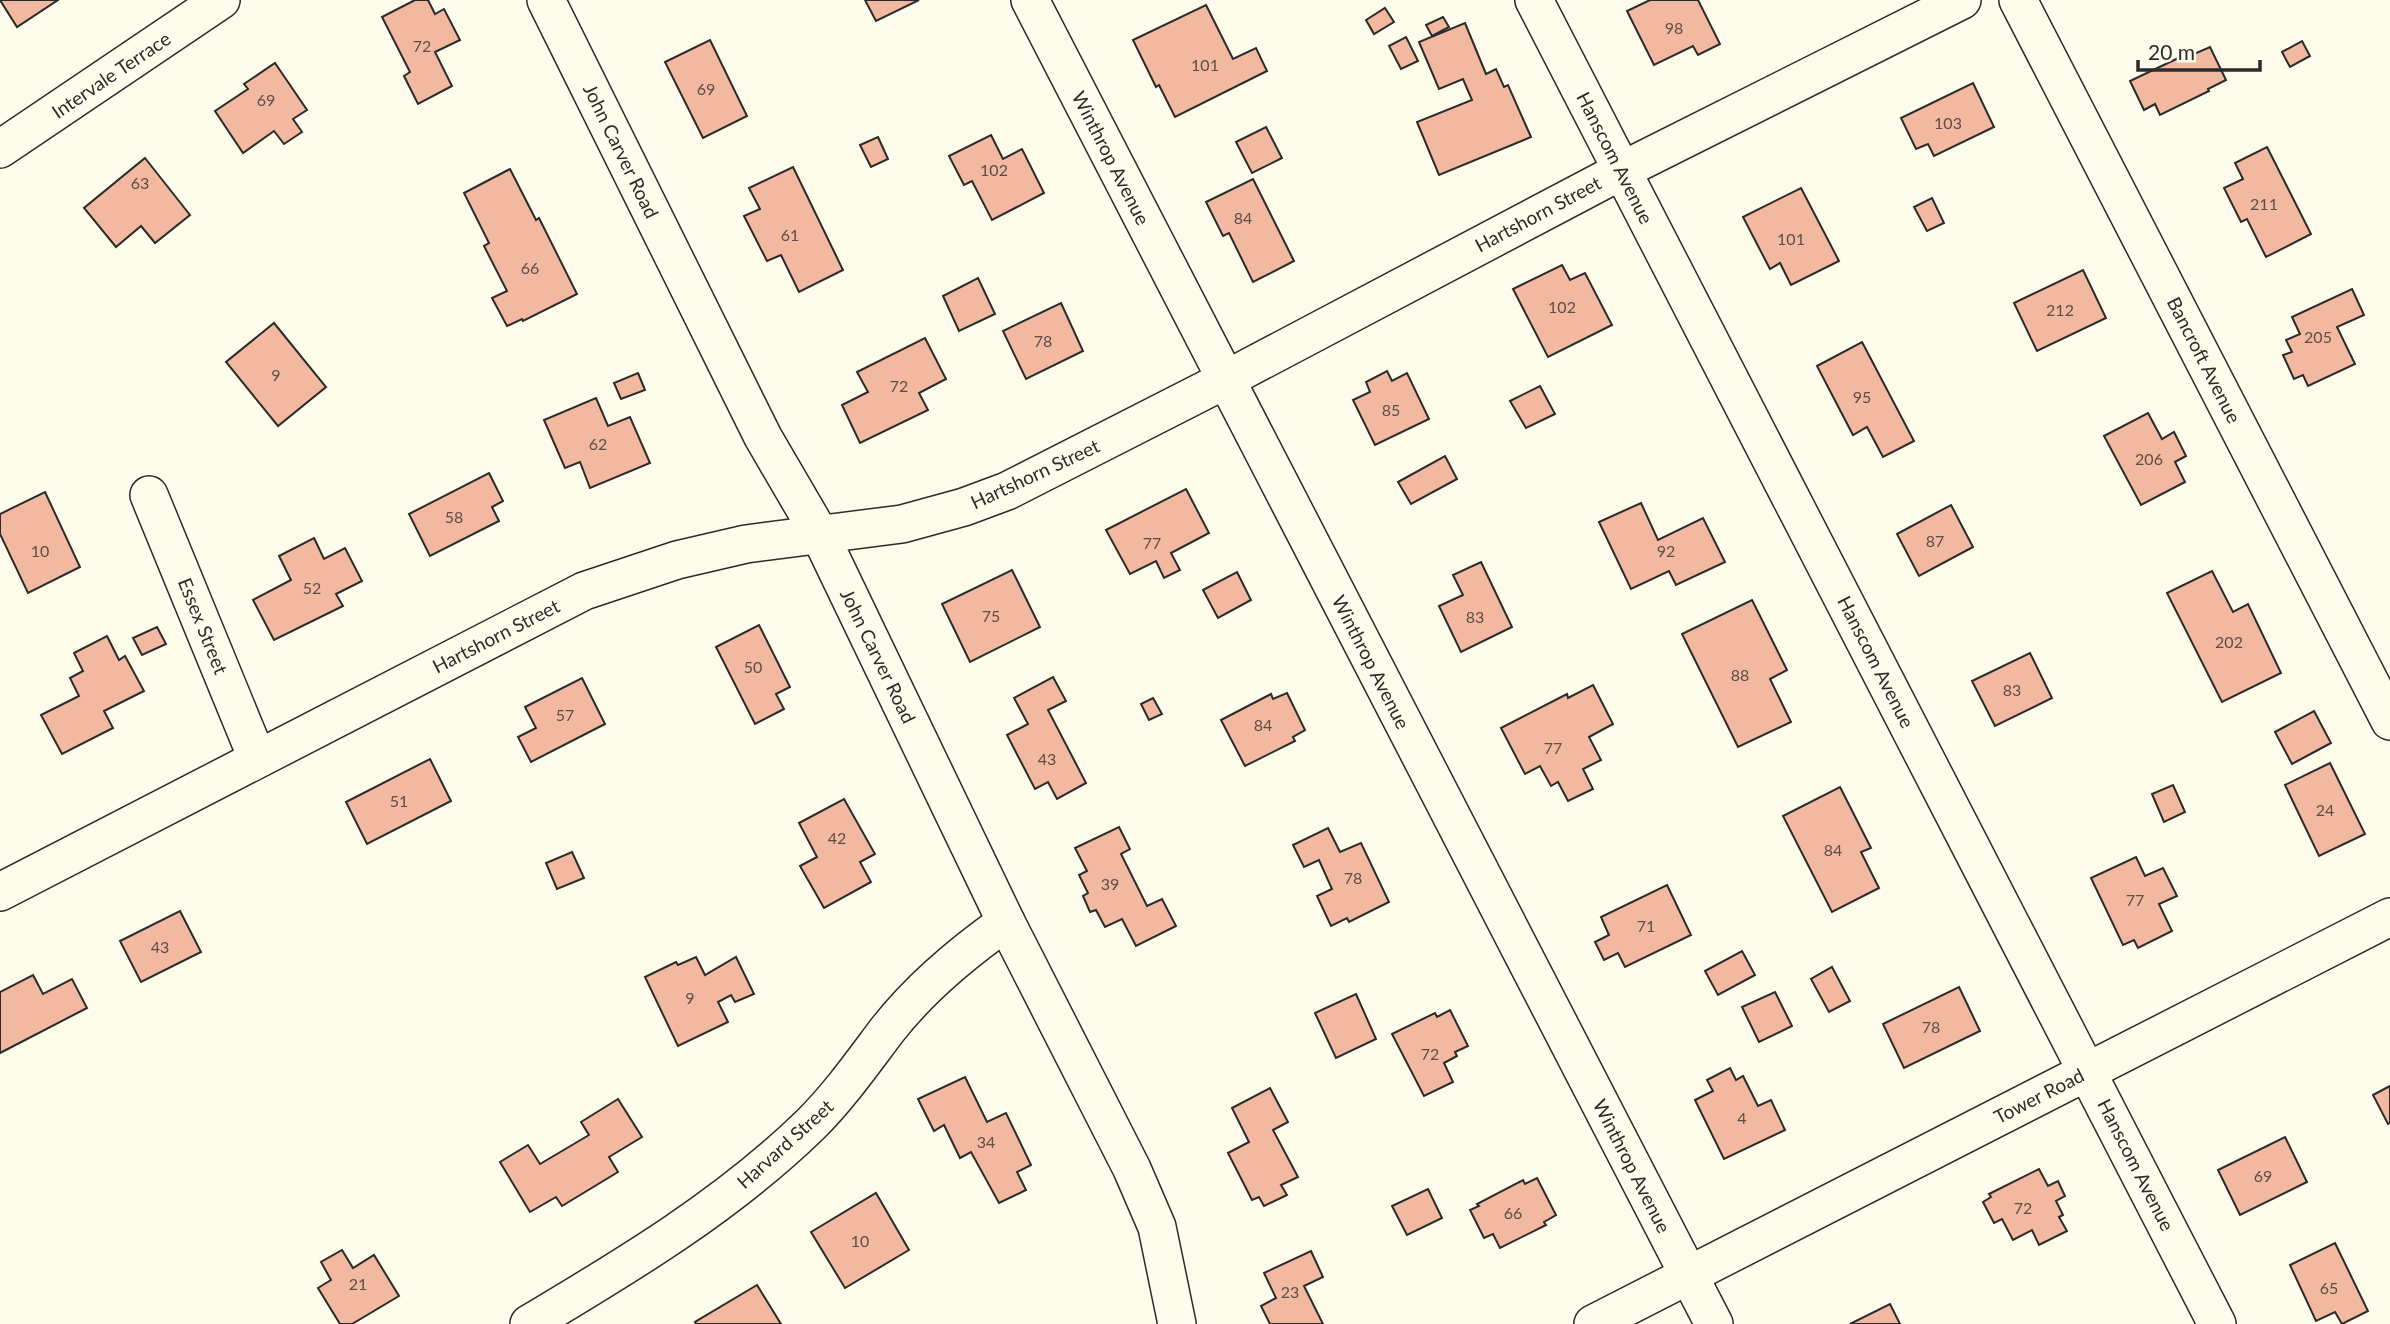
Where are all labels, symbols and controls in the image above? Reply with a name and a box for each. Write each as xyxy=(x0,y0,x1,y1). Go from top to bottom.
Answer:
house number: 98 xyxy=(1665,18,1683,37)
street label: Intervale Terrace xyxy=(47,26,174,123)
scale bar xyxy=(2138,28,2260,72)
house number: 72 xyxy=(413,36,431,55)
text: 20 m xyxy=(2148,39,2195,64)
house number: 101 xyxy=(1191,55,1219,74)
house number: 69 xyxy=(697,79,715,98)
street label: John Carver Road xyxy=(579,80,664,222)
street label: Winthrop Avenue xyxy=(1068,87,1155,229)
street label: Hanscom Avenue xyxy=(1572,88,1659,228)
house number: 69 xyxy=(257,90,275,109)
house number: 103 xyxy=(1934,113,1962,132)
house number: 102 xyxy=(980,160,1008,179)
street label: Hartshorn Street xyxy=(1471,171,1605,256)
house number: 63 xyxy=(131,173,149,192)
house number: 211 xyxy=(2250,194,2278,213)
house number: 84 xyxy=(1234,208,1252,227)
house number: 61 xyxy=(781,225,799,244)
house number: 101 xyxy=(1777,229,1805,248)
house number: 66 xyxy=(521,258,539,277)
street label: Bancroft Avenue xyxy=(2163,293,2246,427)
house number: 102 xyxy=(1548,297,1576,316)
house number: 212 xyxy=(2046,300,2074,319)
house number: 205 xyxy=(2304,327,2332,346)
house number: 78 xyxy=(1034,331,1052,350)
house number: 9 xyxy=(271,365,281,384)
house number: 72 xyxy=(890,376,908,395)
house number: 95 xyxy=(1853,387,1871,406)
house number: 85 xyxy=(1382,400,1400,419)
house number: 62 xyxy=(589,434,607,453)
street label: Hartshorn Street xyxy=(967,434,1103,513)
house number: 206 xyxy=(2135,449,2163,468)
house number: 58 xyxy=(445,507,463,526)
house number: 87 xyxy=(1926,531,1944,550)
house number: 77 xyxy=(1143,533,1161,552)
house number: 10 xyxy=(31,541,49,560)
house number: 92 xyxy=(1657,541,1675,560)
street label: Essex Street xyxy=(174,574,233,677)
house number: 52 xyxy=(303,578,321,597)
street label: John Carver Road xyxy=(836,585,921,727)
street label: Winthrop Avenue xyxy=(1328,591,1415,733)
street label: Hanscom Avenue xyxy=(1833,592,1920,732)
street label: Hartshorn Street xyxy=(428,594,563,677)
house number: 75 xyxy=(982,606,1000,625)
house number: 83 xyxy=(1466,607,1484,626)
house number: 202 xyxy=(2215,632,2243,651)
house number: 50 xyxy=(744,657,762,676)
house number: 88 xyxy=(1731,665,1749,684)
house number: 83 xyxy=(2003,680,2021,699)
house number: 57 xyxy=(556,705,574,724)
house number: 84 xyxy=(1254,715,1272,734)
house number: 77 xyxy=(1544,738,1562,757)
house number: 43 xyxy=(1038,749,1056,768)
house number: 51 xyxy=(390,791,408,810)
house number: 24 xyxy=(2316,800,2334,819)
house number: 42 xyxy=(828,828,846,847)
house number: 84 xyxy=(1824,840,1842,859)
house number: 78 xyxy=(1344,868,1362,887)
house number: 39 xyxy=(1101,874,1119,893)
house number: 77 xyxy=(2126,890,2144,909)
house number: 71 xyxy=(1637,916,1655,935)
house number: 43 xyxy=(151,937,169,956)
house number: 9 xyxy=(685,988,695,1007)
house number: 78 xyxy=(1922,1017,1940,1036)
house number: 72 xyxy=(1421,1044,1439,1063)
street label: Tower Road xyxy=(1990,1063,2088,1128)
street label: Harvard Street xyxy=(732,1094,838,1193)
street label: Winthrop Avenue xyxy=(1589,1095,1676,1237)
street label: Hanscom Avenue xyxy=(2093,1095,2180,1235)
house number: 4 xyxy=(1737,1108,1747,1127)
house number: 34 xyxy=(977,1132,995,1151)
house number: 69 xyxy=(2254,1166,2272,1185)
house number: 72 xyxy=(2014,1198,2032,1217)
house number: 66 xyxy=(1504,1203,1522,1222)
house number: 10 xyxy=(851,1231,869,1250)
house number: 21 xyxy=(349,1274,367,1293)
house number: 65 xyxy=(2320,1278,2338,1297)
house number: 23 xyxy=(1281,1282,1299,1301)

